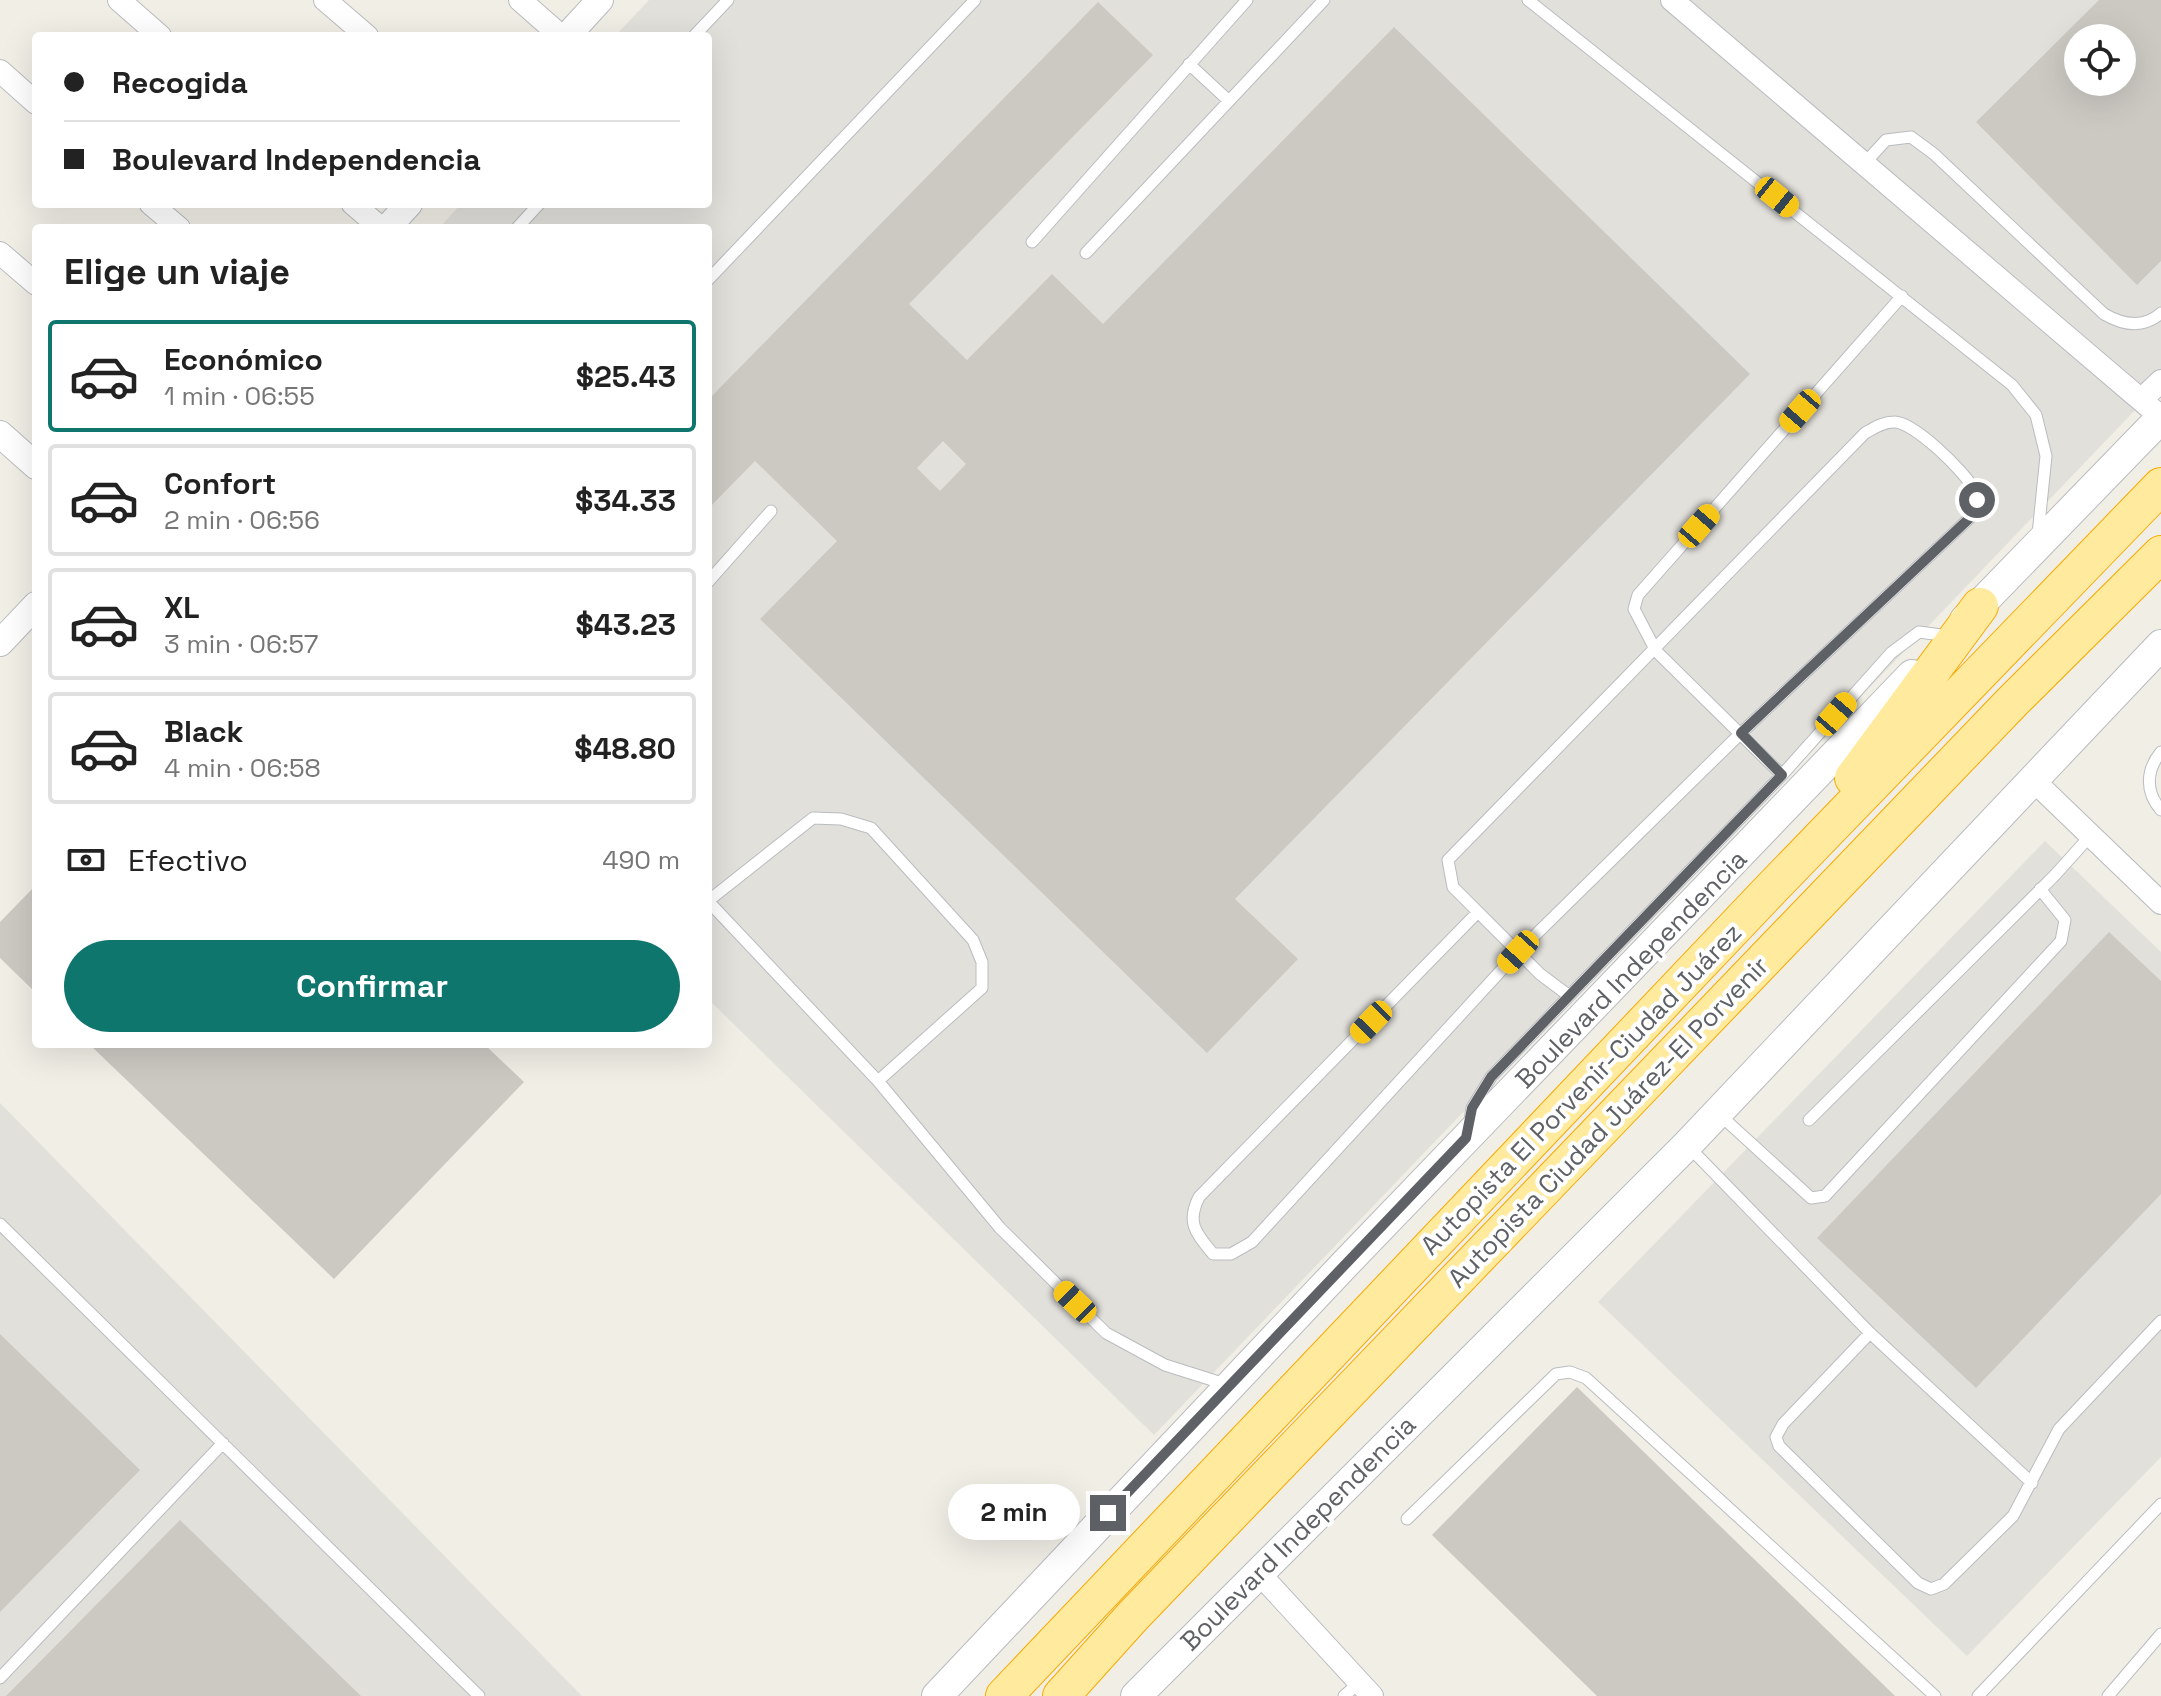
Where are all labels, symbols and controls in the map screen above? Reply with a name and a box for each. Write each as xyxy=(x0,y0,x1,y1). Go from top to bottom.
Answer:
map controls xyxy=(2064,24,2136,96)
button: locate xyxy=(2064,24,2136,96)
text: Recogida xyxy=(112,63,248,102)
text: Boulevard Independencia xyxy=(112,140,481,179)
car xyxy=(1751,173,1803,221)
text: Elige un viaje xyxy=(64,249,290,295)
icon: car xyxy=(68,340,140,412)
text: Económico xyxy=(164,340,323,379)
text: $25.43 xyxy=(576,357,676,396)
text: 1 min · 06:55 xyxy=(164,379,315,413)
car xyxy=(1775,385,1825,437)
icon: car xyxy=(68,464,140,536)
text: Confort xyxy=(164,464,276,503)
text: $34.33 xyxy=(575,481,676,520)
route start xyxy=(1959,482,1995,518)
car xyxy=(1674,500,1724,552)
text: 2 min · 06:56 xyxy=(164,503,320,537)
icon: car xyxy=(68,588,140,660)
text: XL xyxy=(164,588,200,627)
text: $43.23 xyxy=(576,605,676,644)
text: 3 min · 06:57 xyxy=(164,627,318,661)
car xyxy=(1811,688,1861,740)
icon: car xyxy=(68,712,140,784)
text: Black xyxy=(164,712,243,751)
text: $48.80 xyxy=(574,729,676,768)
text: 4 min · 06:58 xyxy=(164,751,321,785)
icon: cash xyxy=(64,838,108,882)
text: Efectivo xyxy=(128,841,248,880)
street label: Boulevard Independencia xyxy=(1508,842,1754,1096)
text: 490 m xyxy=(602,843,680,877)
street label: Autopista El Porvenir-Ciudad Juárez xyxy=(1413,916,1749,1262)
car xyxy=(1493,926,1543,978)
button: Confirmar xyxy=(64,940,680,1032)
street label: Autopista Ciudad Juárez-El Porvenir xyxy=(1440,949,1776,1295)
car xyxy=(1346,996,1396,1048)
car xyxy=(1049,1277,1101,1327)
street label: Boulevard Independencia xyxy=(1173,1408,1423,1658)
callout: 2 min xyxy=(948,1485,1080,1541)
text: 2 min xyxy=(980,1495,1048,1529)
route end xyxy=(1090,1495,1126,1531)

